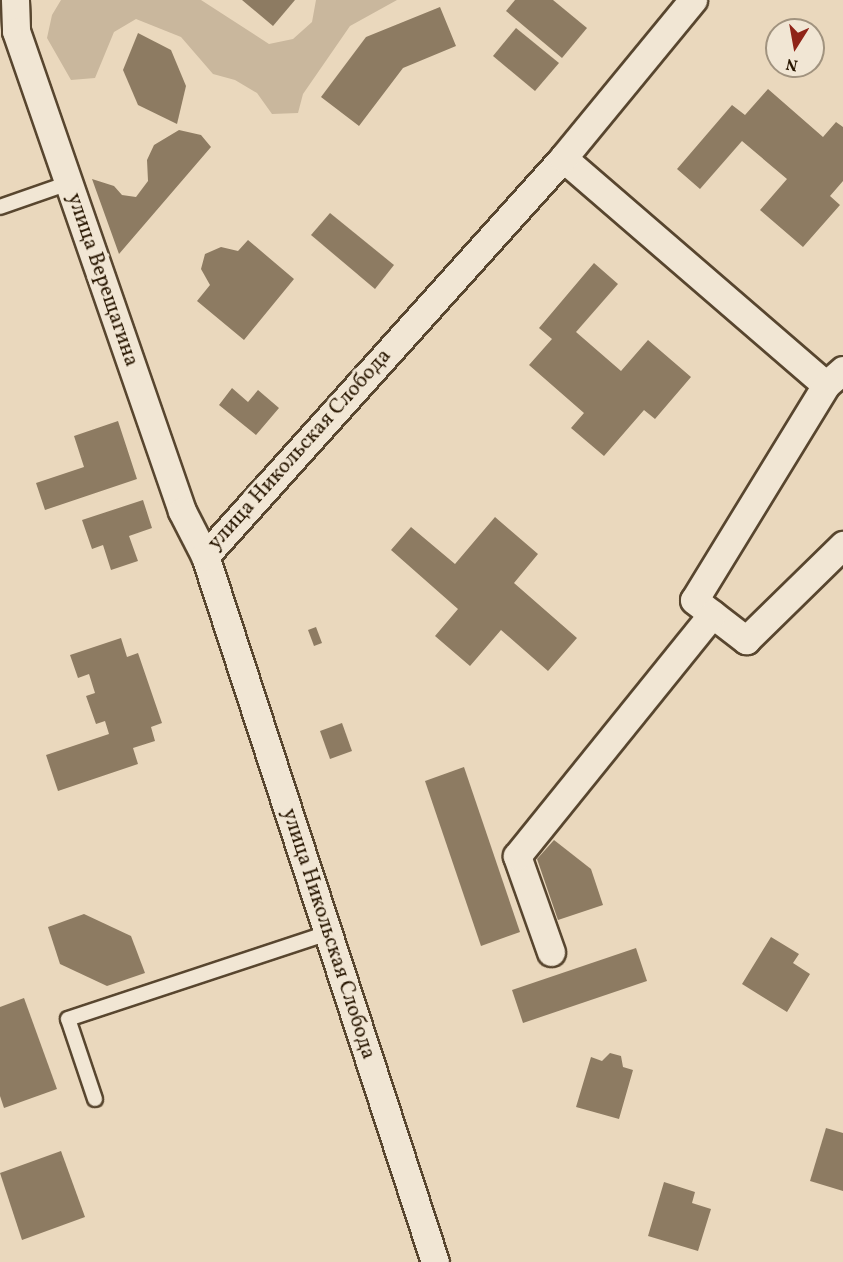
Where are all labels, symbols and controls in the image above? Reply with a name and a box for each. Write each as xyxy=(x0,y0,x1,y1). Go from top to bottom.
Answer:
north arrow xyxy=(765,18,825,78)
text: N xyxy=(784,52,800,76)
street label: улица Верещагина xyxy=(61,190,143,370)
street label: улица Никольская Слобода xyxy=(203,344,397,556)
street label: улица Никольская Слобода xyxy=(276,805,380,1063)

